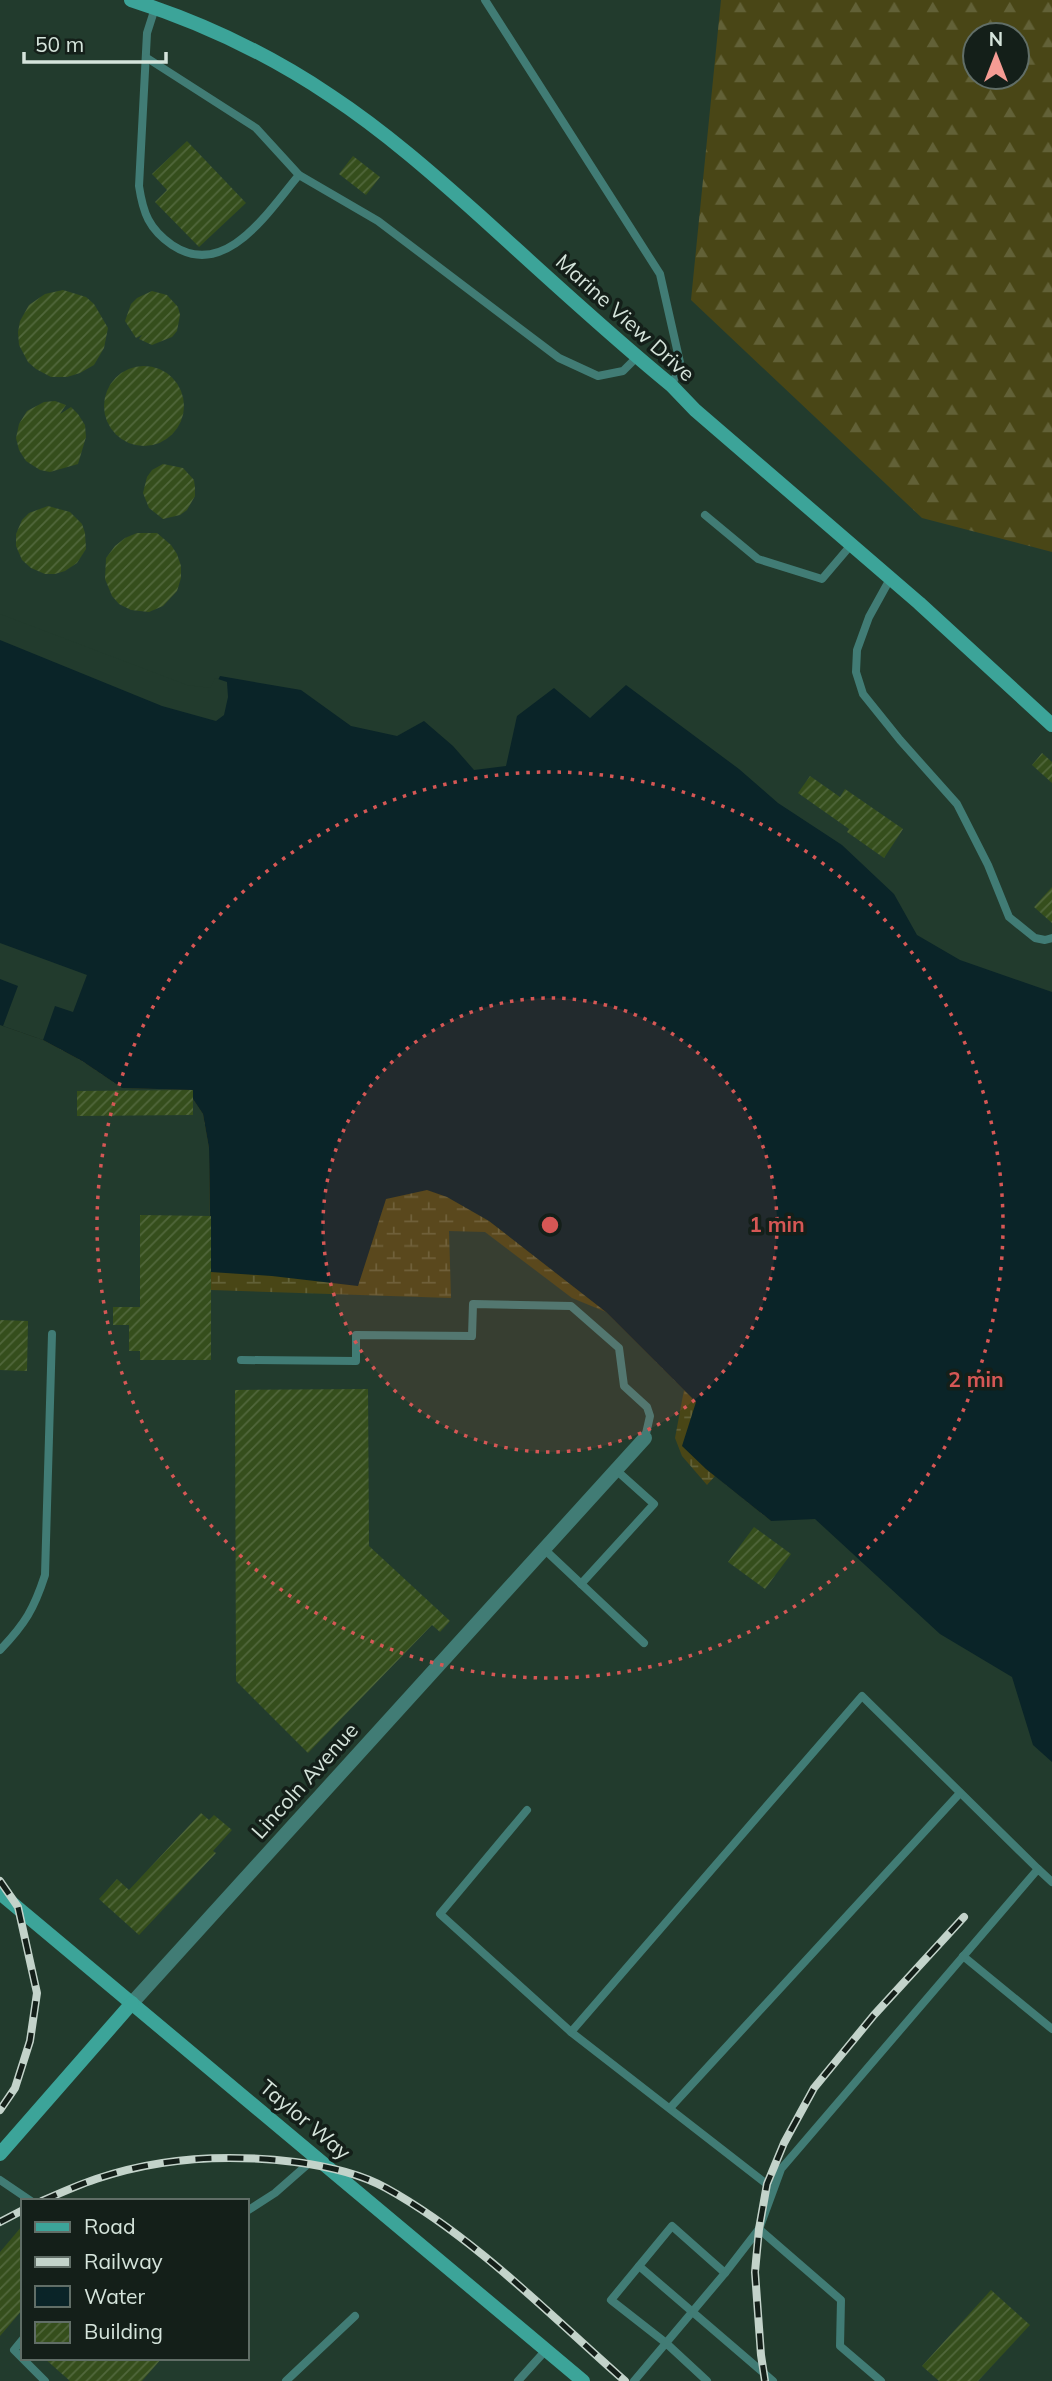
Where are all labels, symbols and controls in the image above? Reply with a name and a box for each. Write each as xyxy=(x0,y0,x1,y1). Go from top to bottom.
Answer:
scale bar xyxy=(24,21,166,65)
north arrow xyxy=(961,21,1031,91)
text: N xyxy=(989,27,1003,51)
text: 50 m xyxy=(35,31,84,57)
street label: Marine View Drive xyxy=(551,248,700,386)
text: 1 min xyxy=(749,1211,805,1237)
centre of rings xyxy=(538,1213,562,1237)
text: 2 min xyxy=(948,1366,1004,1392)
street label: Lincoln Avenue xyxy=(245,1717,363,1844)
street label: Taylor Way xyxy=(255,2074,356,2165)
legend xyxy=(21,2199,248,2360)
text: Road xyxy=(84,2213,135,2239)
text: Railway xyxy=(84,2248,163,2274)
text: Water xyxy=(84,2283,145,2309)
text: Building xyxy=(84,2318,163,2344)

